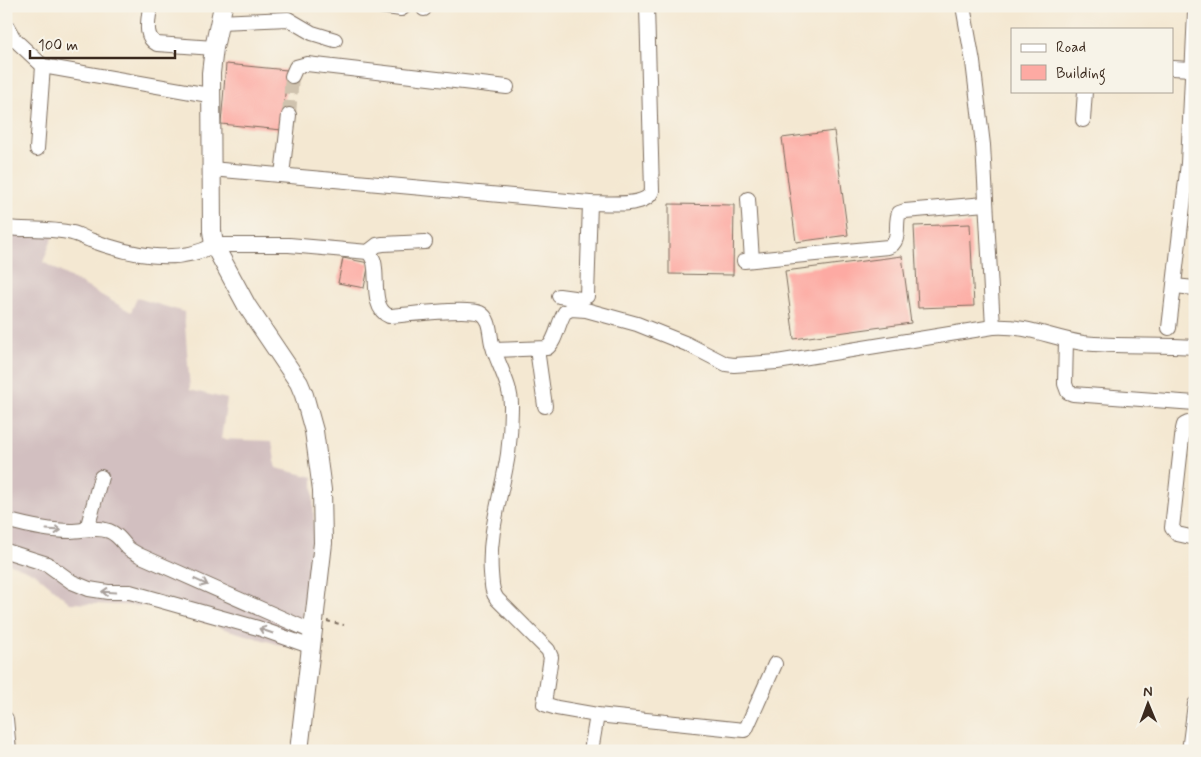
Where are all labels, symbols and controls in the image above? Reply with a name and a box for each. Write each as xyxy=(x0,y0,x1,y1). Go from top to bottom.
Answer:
scale bar xyxy=(30,28,175,60)
legend xyxy=(1011,28,1174,92)
text: 100 m xyxy=(38,36,78,56)
text: Road xyxy=(1056,38,1086,58)
text: Building xyxy=(1056,64,1106,85)
one-way arrow xyxy=(45,525,61,534)
one-way arrow xyxy=(193,578,208,588)
one-way arrow xyxy=(101,587,117,596)
one-way arrow xyxy=(259,626,274,635)
north arrow xyxy=(1124,680,1174,730)
text: N xyxy=(1143,683,1153,701)

